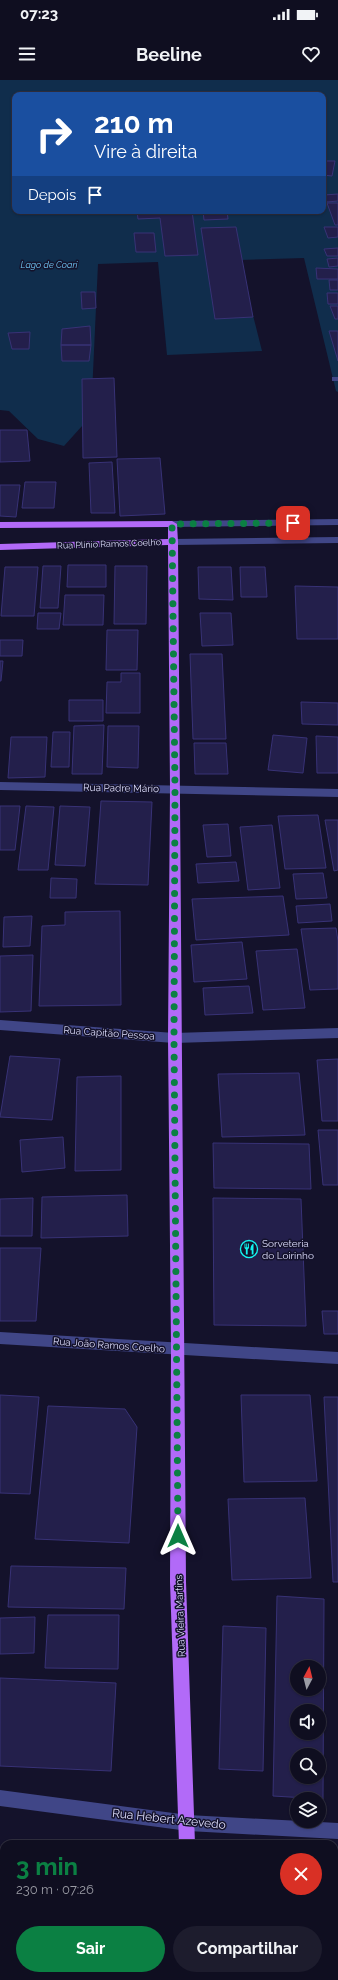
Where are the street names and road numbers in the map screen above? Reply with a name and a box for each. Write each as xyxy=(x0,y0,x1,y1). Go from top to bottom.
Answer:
street label: Rua Plínio Ramos Coelho xyxy=(57,537,161,551)
street label: Rua Padre Mário xyxy=(83,782,159,794)
street label: Rua Capitão Pessoa xyxy=(63,1024,155,1042)
street label: Rua João Ramos Coelho xyxy=(53,1336,165,1354)
street label: Rua Vieira Martins xyxy=(173,1574,187,1657)
street label: Rua Hebert Azevedo xyxy=(111,1806,227,1832)

